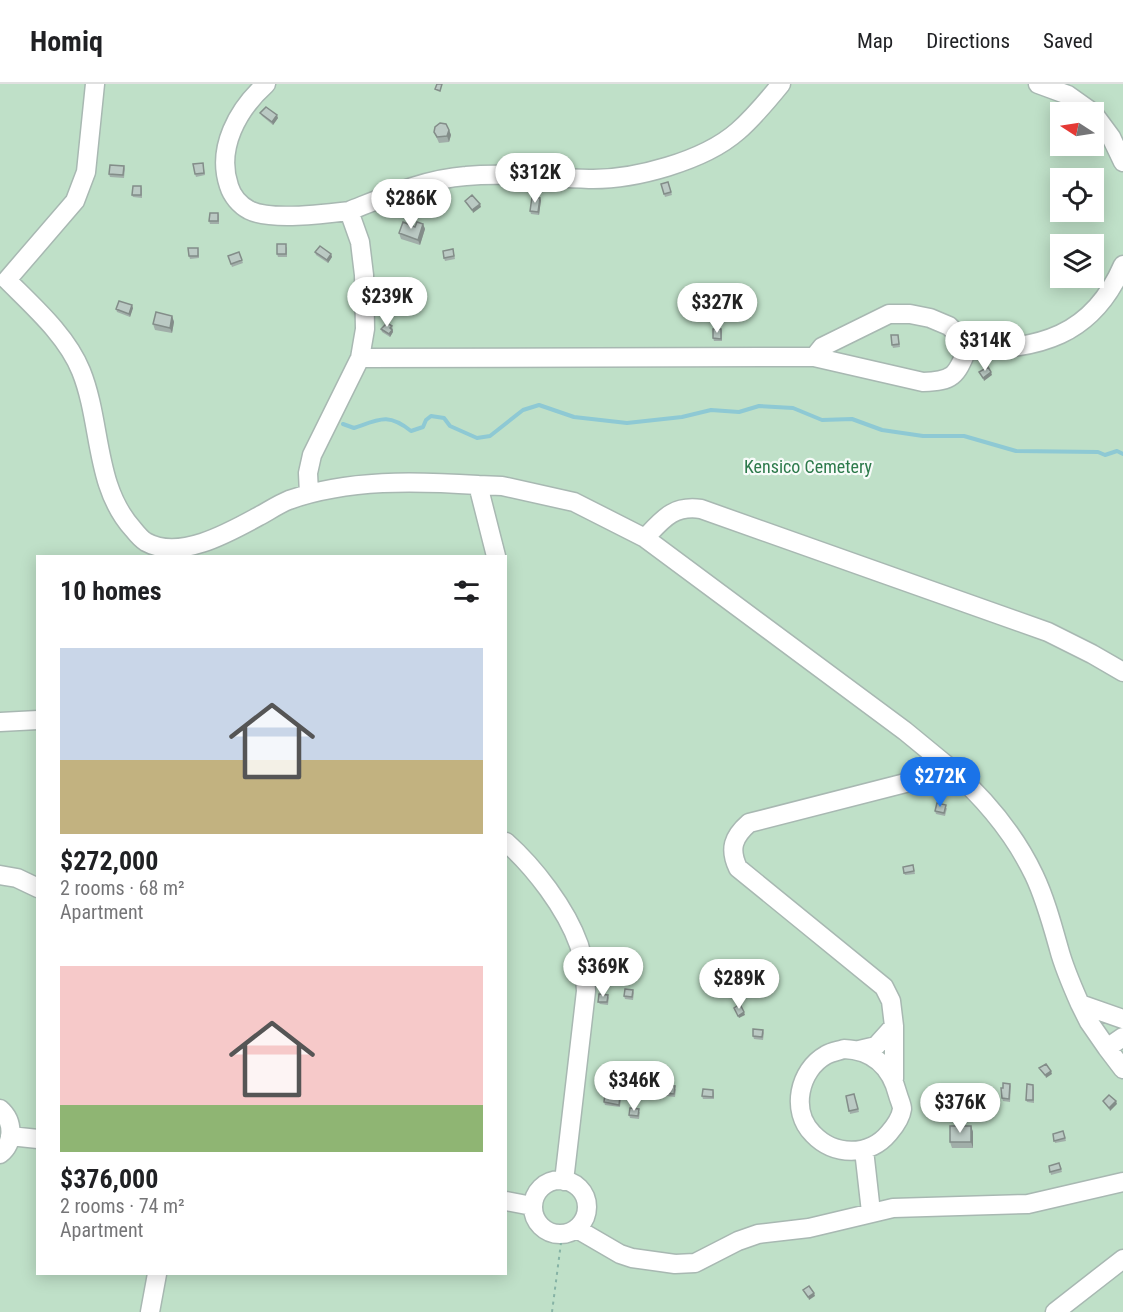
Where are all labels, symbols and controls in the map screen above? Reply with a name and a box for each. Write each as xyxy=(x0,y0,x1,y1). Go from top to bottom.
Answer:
text: Homiq xyxy=(30,25,103,58)
text: Map xyxy=(857,29,893,53)
text: Directions xyxy=(926,29,1010,53)
text: Saved xyxy=(1043,29,1093,53)
north arrow xyxy=(1050,102,1104,156)
map controls xyxy=(1050,102,1104,288)
pin: $312K xyxy=(493,153,577,204)
text: $312K xyxy=(509,160,561,184)
button: locate xyxy=(1050,168,1104,222)
pin: $286K xyxy=(369,179,453,230)
text: $286K xyxy=(385,186,437,210)
button: layers xyxy=(1050,234,1104,288)
pin: $239K xyxy=(345,277,429,328)
pin: $327K xyxy=(675,283,759,334)
text: $239K xyxy=(361,284,413,308)
text: $327K xyxy=(691,290,743,314)
pin: $314K xyxy=(943,321,1027,372)
text: $314K xyxy=(959,328,1011,352)
park label: Kensico Cemetery xyxy=(744,456,873,477)
icon: filters xyxy=(450,575,483,608)
text: 10 homes xyxy=(60,576,162,606)
icon: home xyxy=(218,687,326,795)
pin: $272K xyxy=(898,757,982,808)
text: $272K xyxy=(914,764,966,788)
text: $272,000 xyxy=(60,846,158,876)
text: 2 rooms · 68 m² xyxy=(60,876,185,900)
text: Apartment xyxy=(60,900,144,924)
pin: $369K xyxy=(561,947,645,998)
text: $369K xyxy=(577,954,629,978)
pin: $289K xyxy=(697,959,781,1010)
text: $289K xyxy=(713,966,765,990)
icon: home xyxy=(218,1005,326,1113)
pin: $346K xyxy=(592,1061,676,1112)
text: $346K xyxy=(608,1068,660,1092)
pin: $376K xyxy=(918,1083,1002,1134)
text: $376K xyxy=(934,1090,986,1114)
text: $376,000 xyxy=(60,1164,158,1194)
text: 2 rooms · 74 m² xyxy=(60,1194,185,1218)
text: Apartment xyxy=(60,1218,144,1242)

